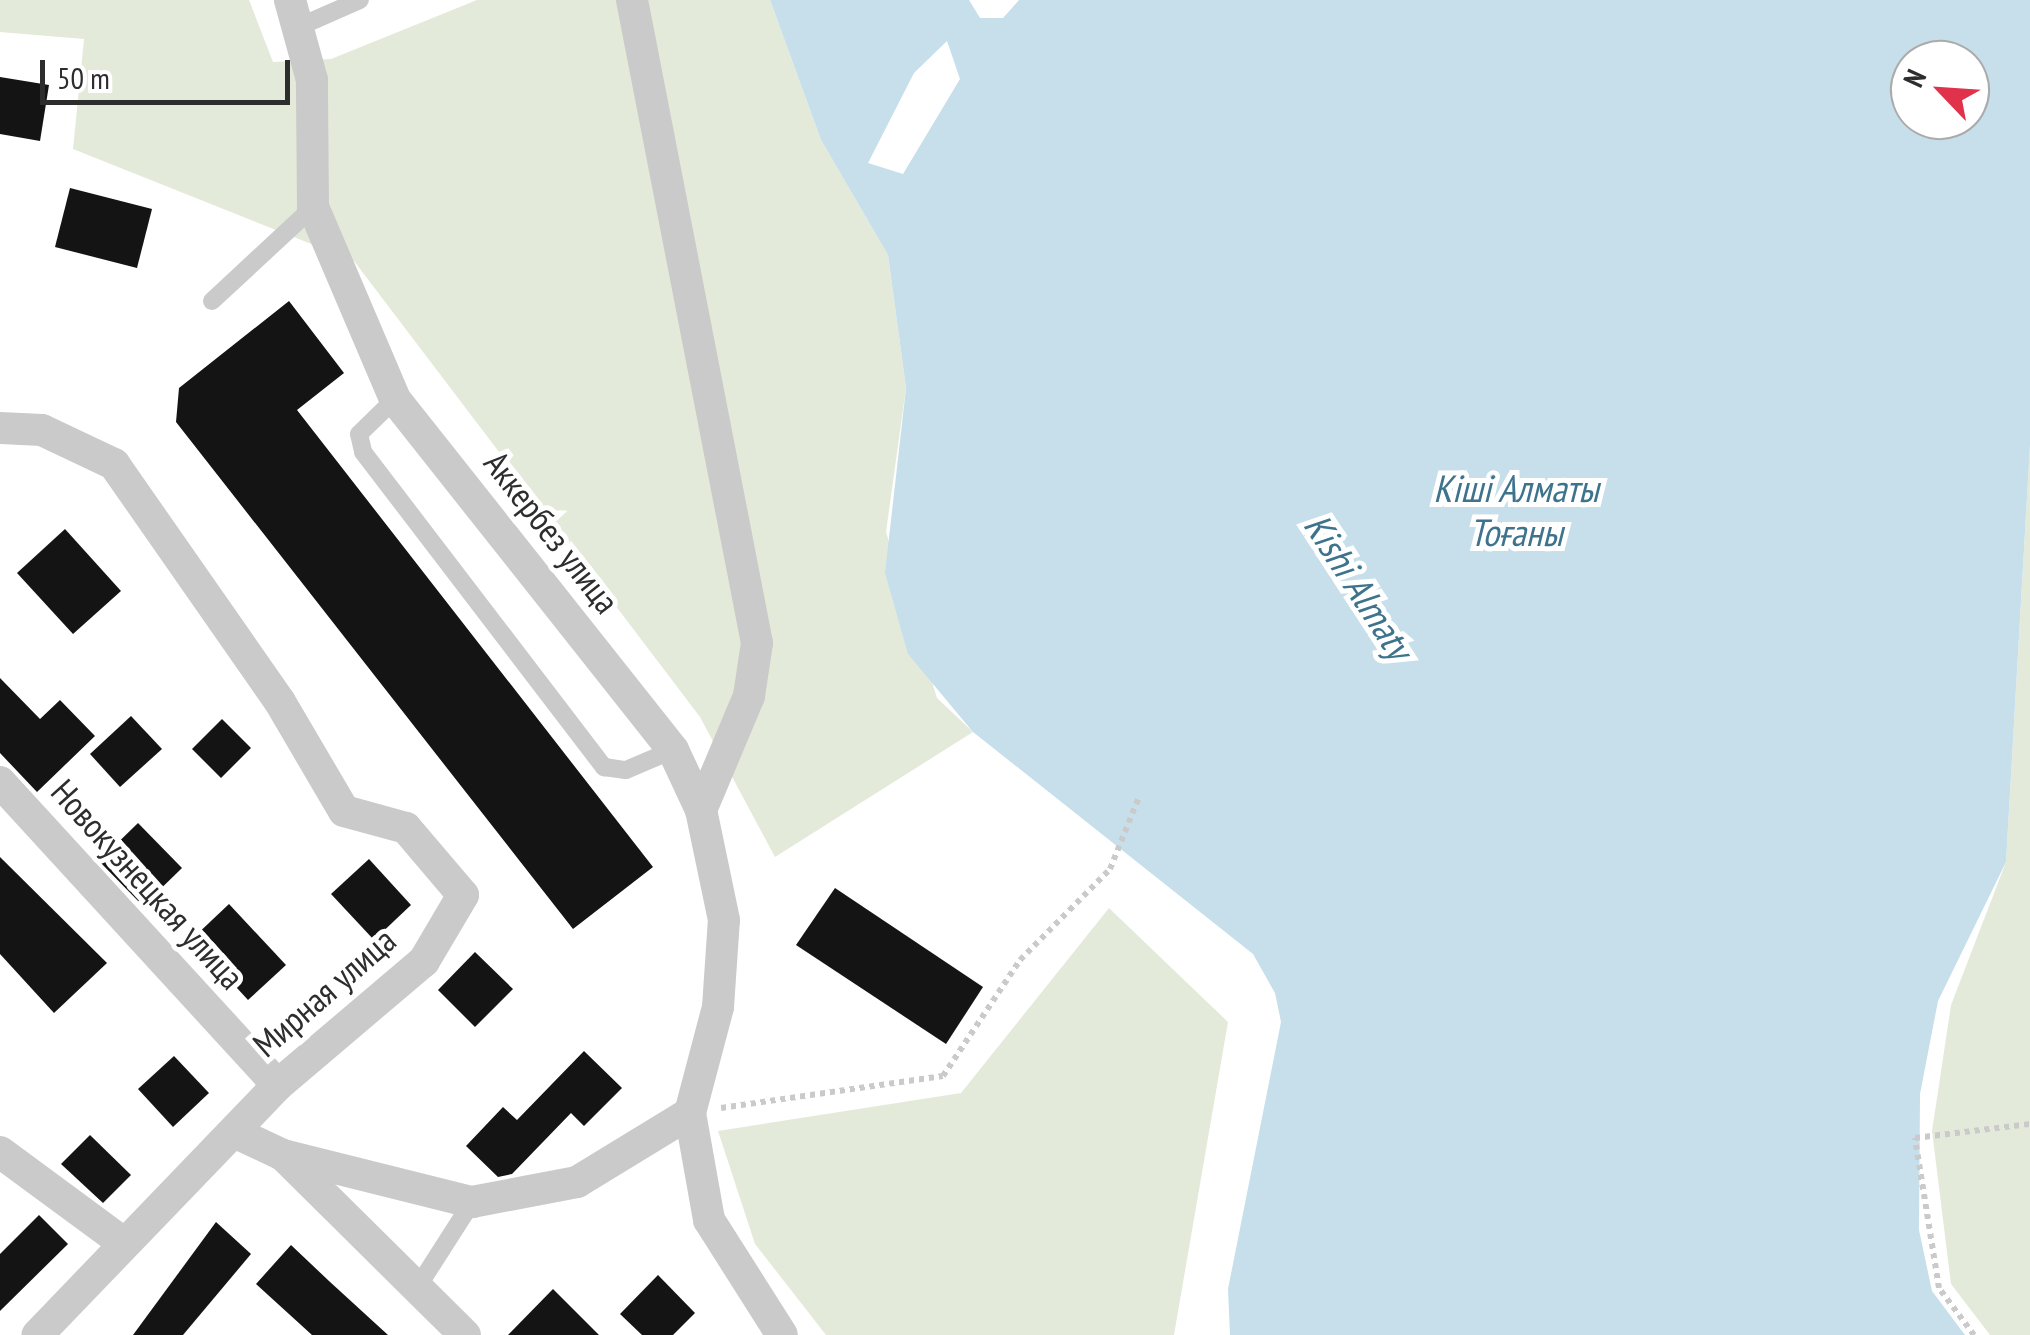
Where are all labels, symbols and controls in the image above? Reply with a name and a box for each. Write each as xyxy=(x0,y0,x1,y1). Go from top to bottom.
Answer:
scale bar xyxy=(45,40,295,102)
north arrow xyxy=(1890,40,1990,140)
text: 50 m xyxy=(57,58,110,97)
text: N xyxy=(1894,63,1934,93)
street label: Аккербез улица xyxy=(476,443,628,621)
water label: Кіші Алматы Тоғаны xyxy=(1433,465,1599,554)
water label: Kіshі Almaty xyxy=(1295,505,1423,667)
street label: Новокузнецкая улица xyxy=(43,771,253,997)
street label: Мирная улица xyxy=(244,919,404,1065)

